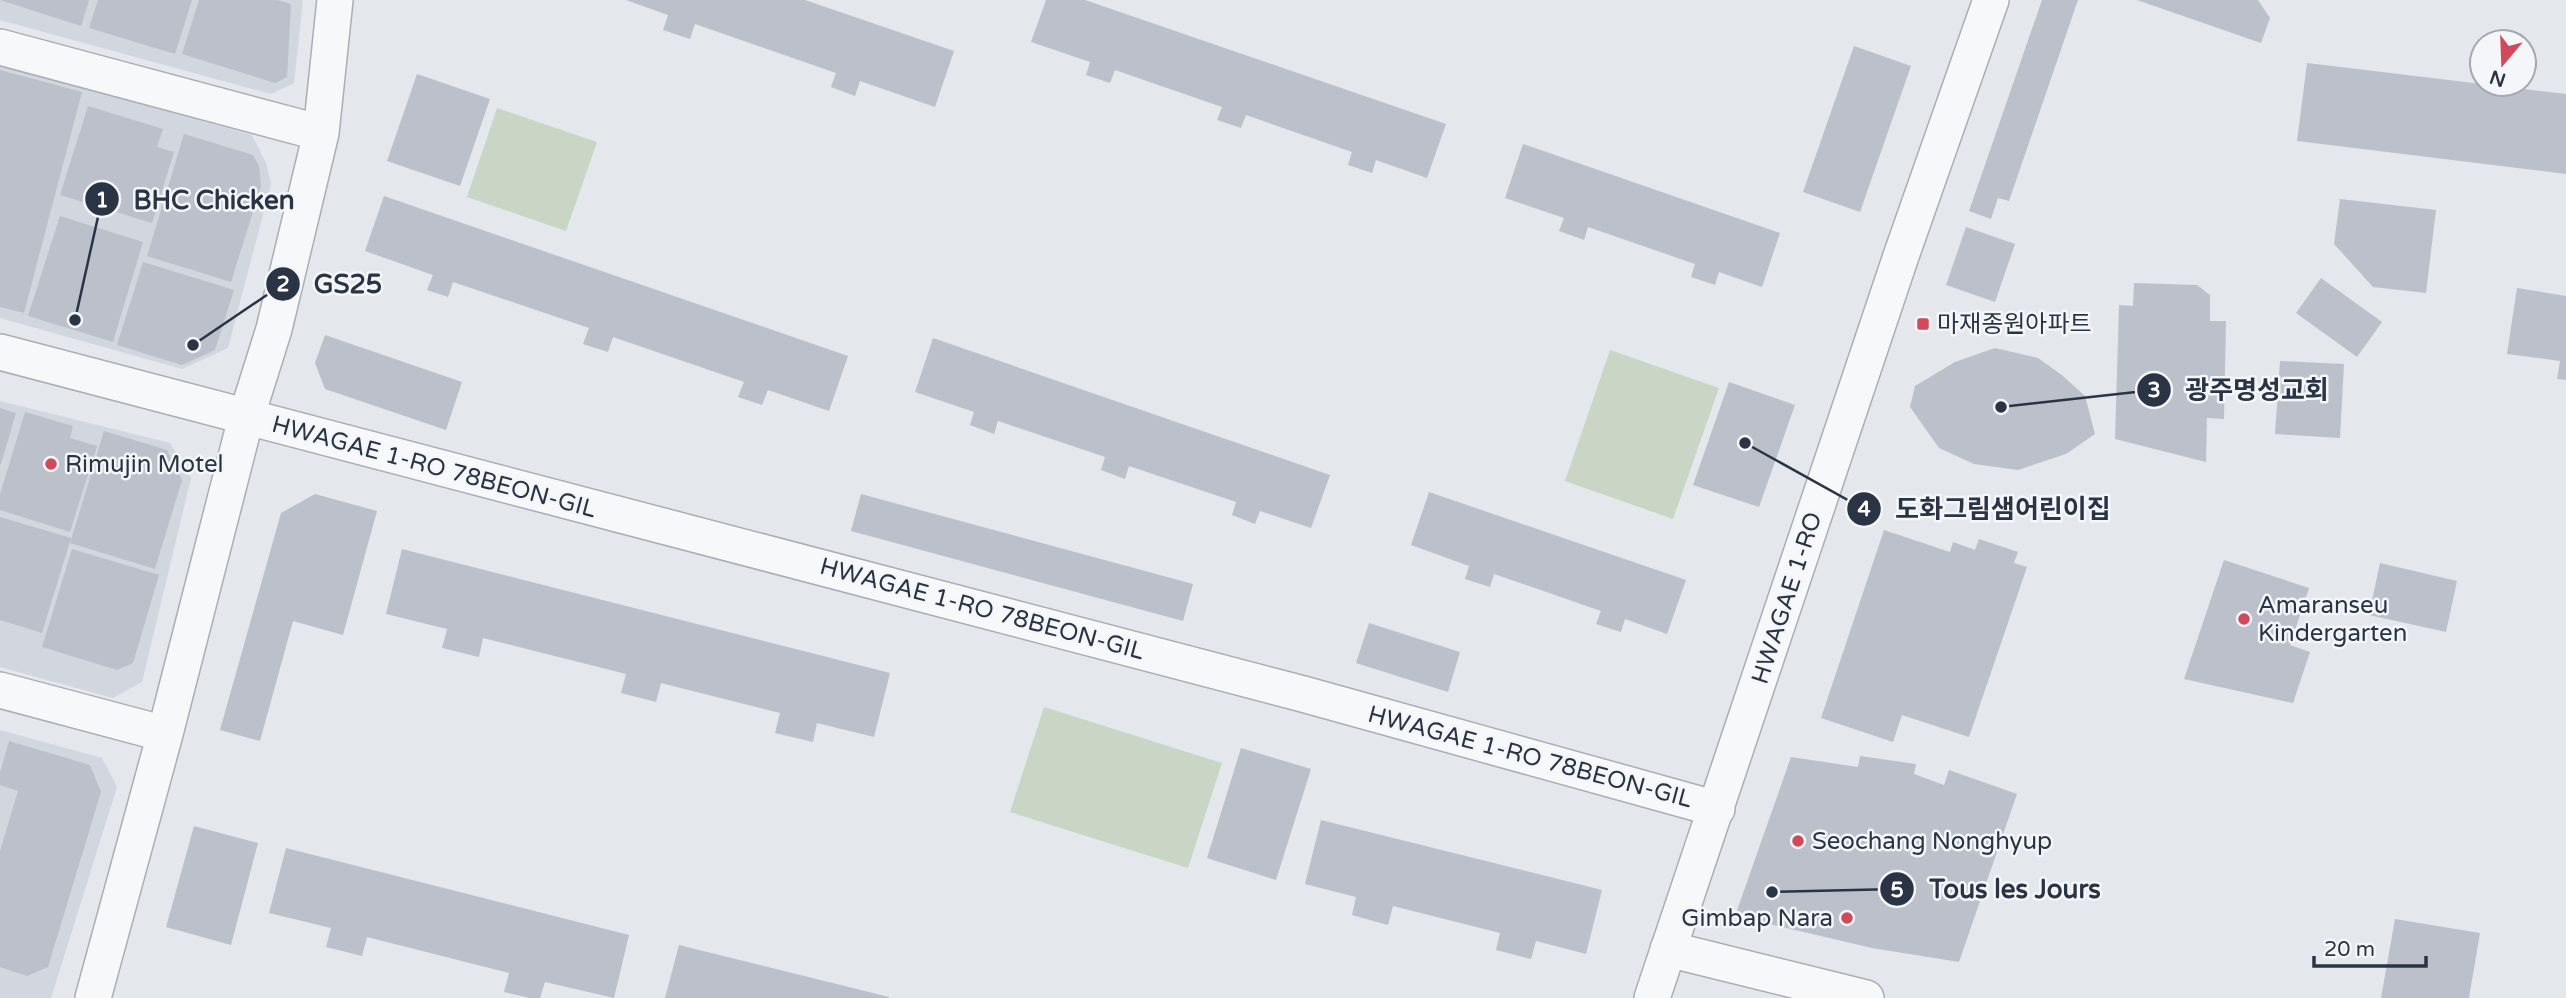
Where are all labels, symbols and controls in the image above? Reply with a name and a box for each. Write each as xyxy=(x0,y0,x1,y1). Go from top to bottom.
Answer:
north arrow xyxy=(2468,28,2538,98)
text: N xyxy=(2487,65,2509,91)
callout: BHC Chicken xyxy=(84,176,308,223)
text: BHC Chicken xyxy=(133,185,295,216)
text: 1 xyxy=(95,188,109,213)
callout: GS25 xyxy=(265,261,397,308)
text: GS25 xyxy=(314,269,382,300)
text: 2 xyxy=(276,272,290,297)
place label: 마재종원아파트 xyxy=(1937,310,2092,339)
marker: 마재종원아파트 xyxy=(1915,316,1931,332)
callout: 광주명성교회 xyxy=(2136,366,2343,413)
text: 광주명성교회 xyxy=(2185,375,2329,406)
text: 3 xyxy=(2147,378,2161,403)
street label: HWAGAE 1-RO 78BEON-GIL xyxy=(269,410,600,524)
place label: Rimujin Motel xyxy=(65,450,223,479)
marker: Rimujin Motel xyxy=(43,456,59,472)
callout: 도화그림샘어린이집 xyxy=(1846,486,2124,533)
text: 도화그림샘어린이집 xyxy=(1895,494,2111,525)
text: 4 xyxy=(1857,497,1871,522)
street label: HWAGAE 1-RO xyxy=(1746,508,1828,688)
street label: HWAGAE 1-RO 78BEON-GIL xyxy=(817,552,1148,666)
place label: Amaranseu Kindergarten xyxy=(2258,591,2407,648)
marker: Amaranseu Kindergarten xyxy=(2236,611,2252,627)
street label: HWAGAE 1-RO 78BEON-GIL xyxy=(1365,700,1696,814)
place label: Seochang Nonghyup xyxy=(1812,827,2052,856)
marker: Seochang Nonghyup xyxy=(1790,833,1806,849)
callout: Tous les Jours xyxy=(1880,866,2114,913)
text: Tous les Jours xyxy=(1928,874,2101,905)
text: 5 xyxy=(1890,878,1904,903)
place label: Gimbap Nara xyxy=(1681,904,1833,933)
marker: Gimbap Nara xyxy=(1839,910,1855,926)
scale bar xyxy=(2314,925,2426,969)
text: 20 m xyxy=(2324,937,2375,962)

